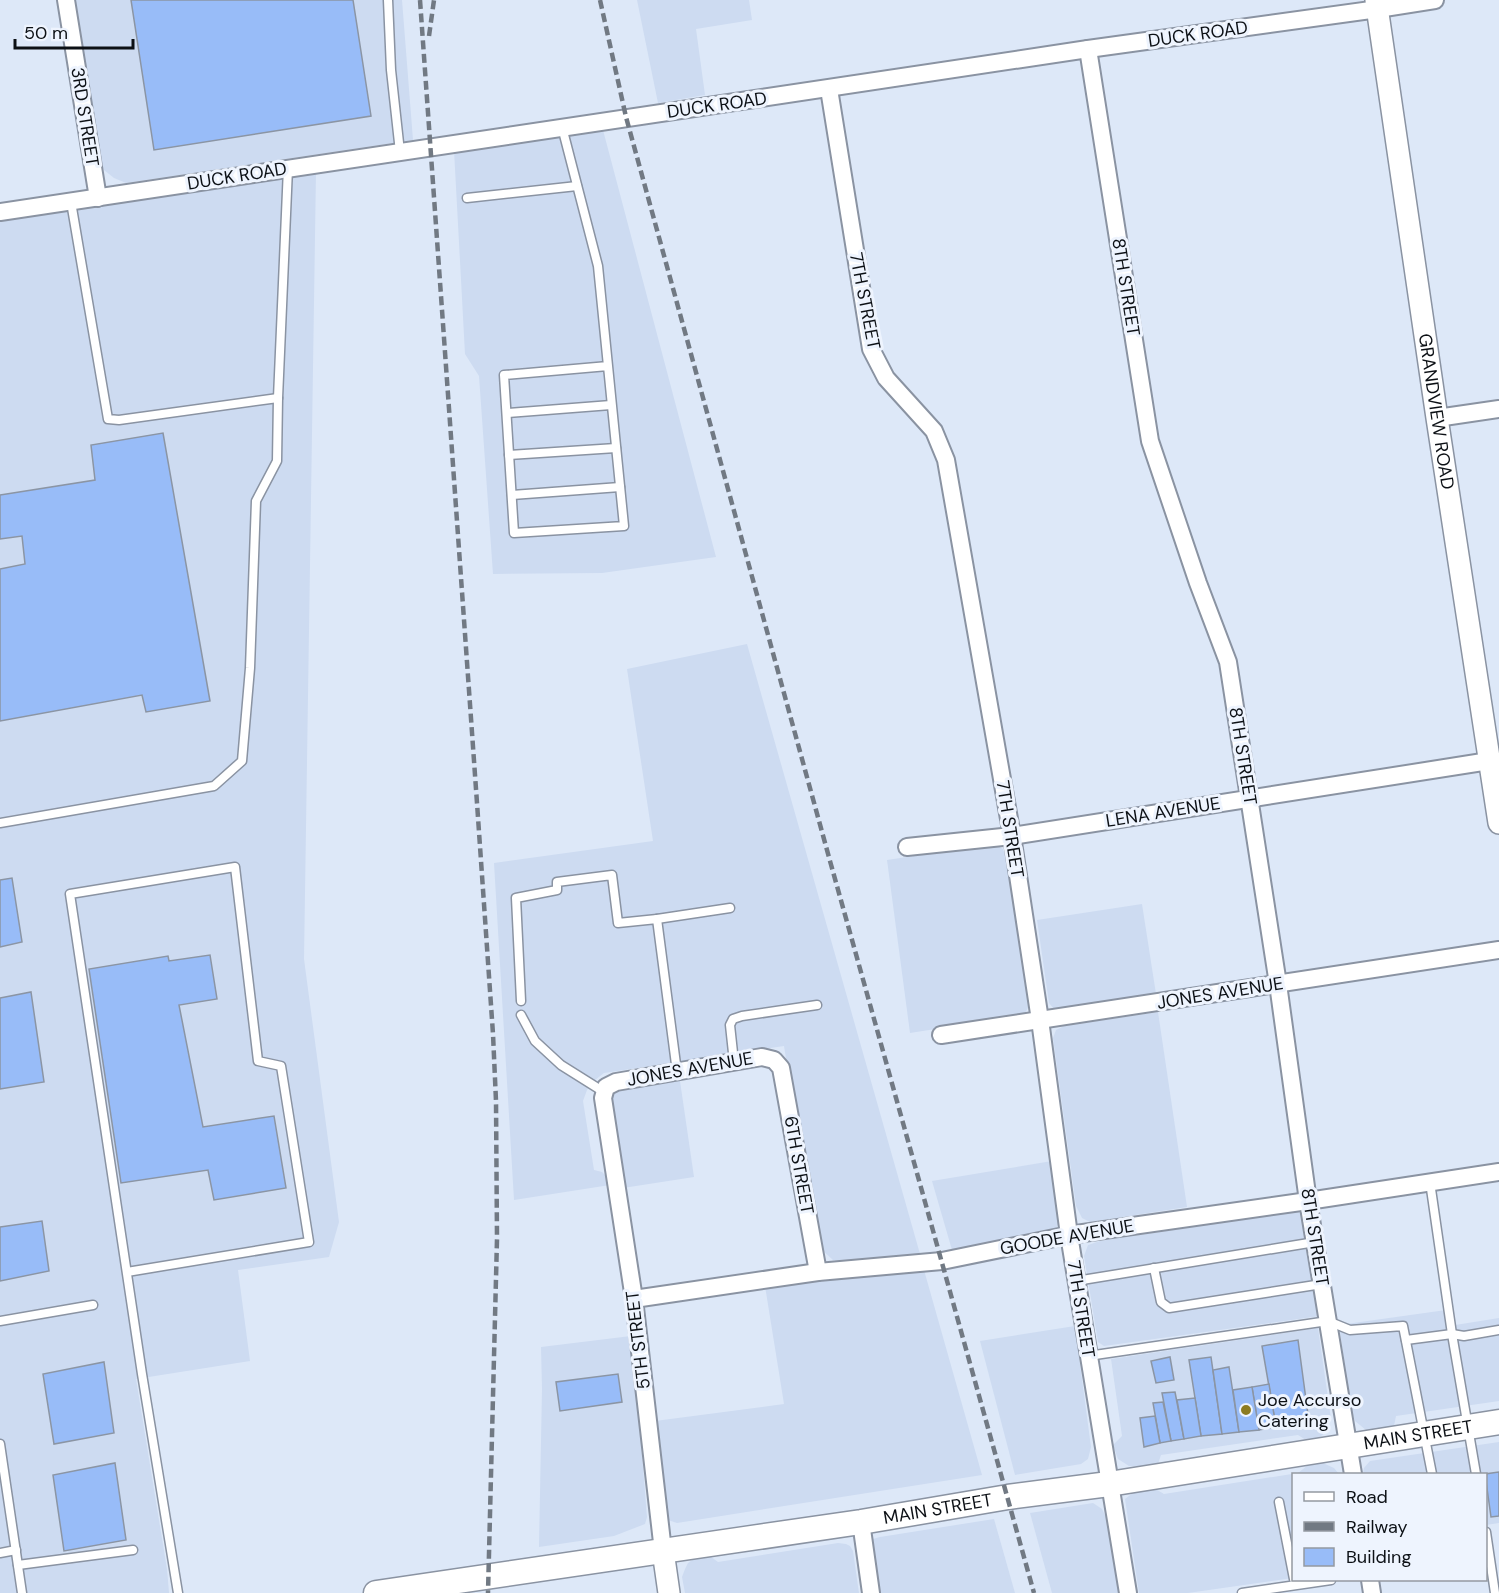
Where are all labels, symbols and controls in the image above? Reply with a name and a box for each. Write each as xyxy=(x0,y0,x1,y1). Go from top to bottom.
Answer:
scale bar xyxy=(15,12,134,50)
street label: DUCK ROAD xyxy=(1147,15,1249,53)
text: 50 m xyxy=(24,21,68,45)
street label: 3RD STREET xyxy=(65,66,105,168)
street label: DUCK ROAD xyxy=(666,86,768,124)
street label: DUCK ROAD xyxy=(186,156,288,196)
street label: 8TH STREET xyxy=(1106,236,1146,338)
street label: 7TH STREET xyxy=(844,251,886,351)
street label: GRANDVIEW ROAD xyxy=(1413,332,1460,491)
street label: 8TH STREET xyxy=(1223,705,1263,807)
street label: 7TH STREET xyxy=(990,779,1030,879)
street label: LENA AVENUE xyxy=(1104,791,1222,833)
street label: JONES AVENUE xyxy=(1155,971,1285,1015)
street label: JONES AVENUE xyxy=(625,1046,755,1092)
street label: 6TH STREET xyxy=(779,1114,819,1216)
street label: 8TH STREET xyxy=(1295,1186,1335,1288)
street label: GOODE AVENUE xyxy=(998,1213,1136,1261)
street label: 7TH STREET xyxy=(1061,1259,1101,1359)
street label: 5TH STREET xyxy=(620,1289,656,1391)
place label: Joe Accurso Catering xyxy=(1258,1388,1361,1433)
marker: Joe Accurso Catering xyxy=(1239,1403,1253,1417)
street label: MAIN STREET xyxy=(1362,1414,1474,1455)
legend xyxy=(1292,1473,1487,1581)
text: Road xyxy=(1346,1485,1388,1509)
street label: MAIN STREET xyxy=(882,1488,994,1530)
text: Railway xyxy=(1346,1515,1408,1539)
text: Building xyxy=(1346,1545,1411,1569)

